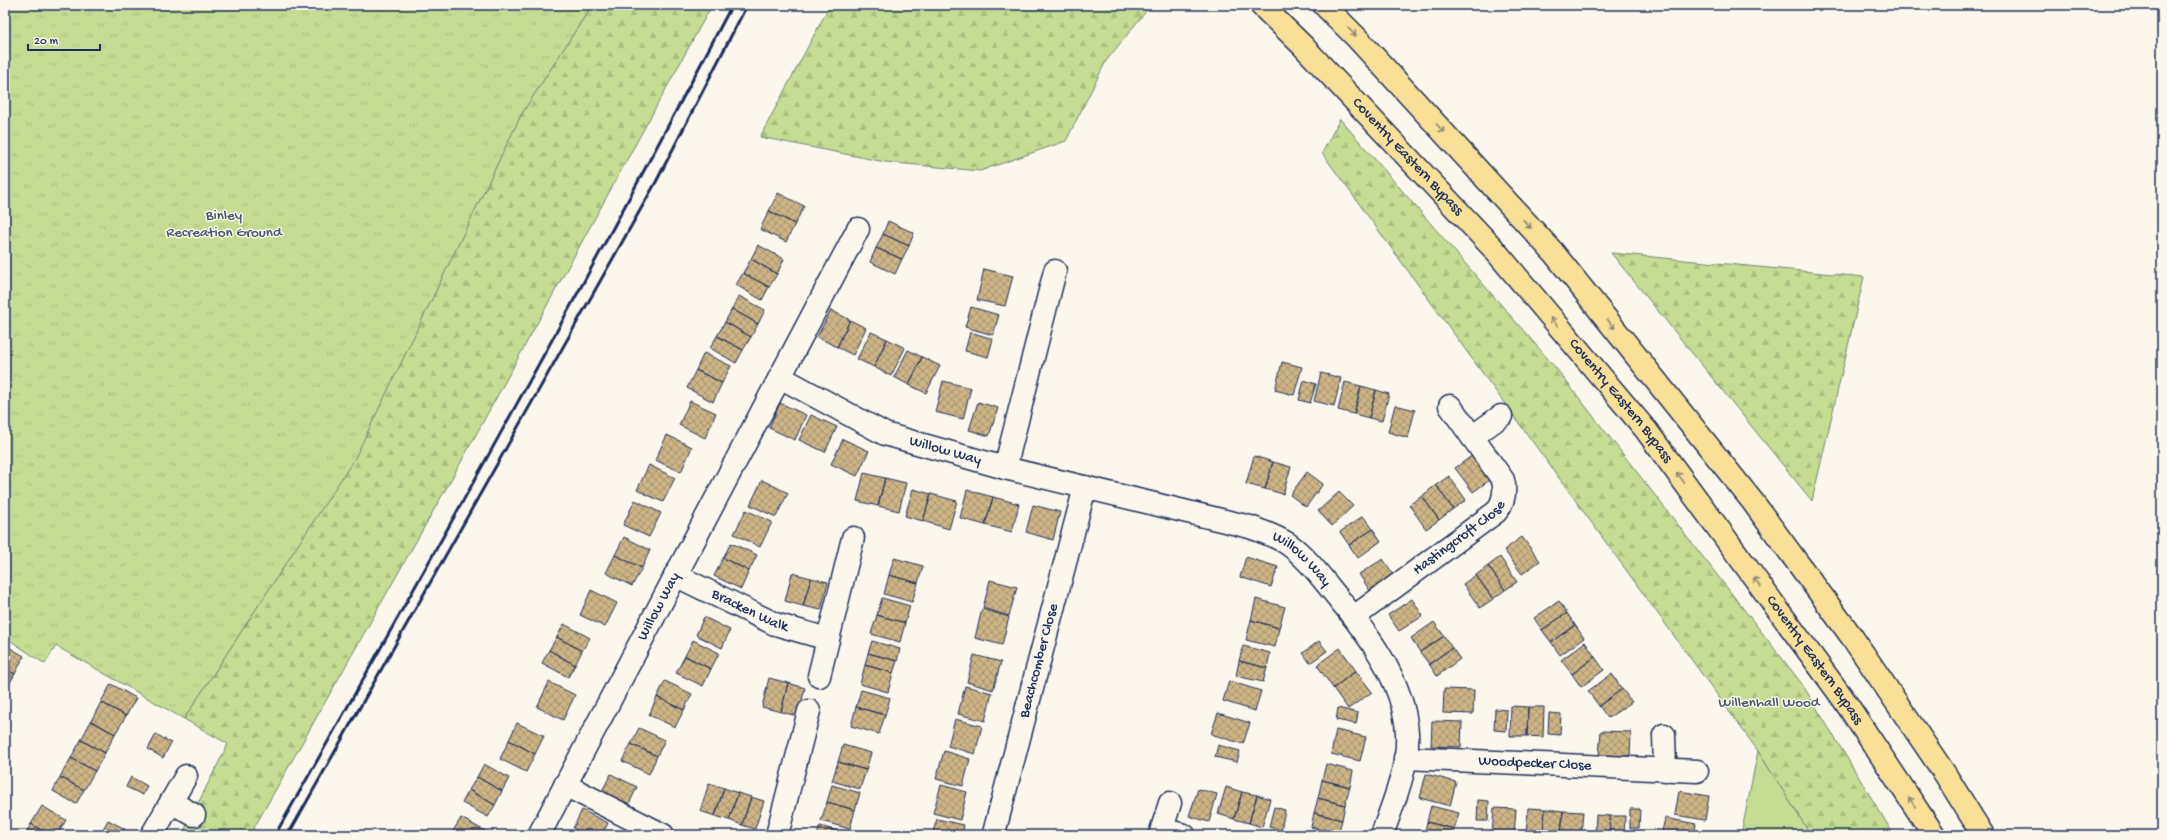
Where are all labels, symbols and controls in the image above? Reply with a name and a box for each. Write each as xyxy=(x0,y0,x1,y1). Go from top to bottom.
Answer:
scale bar xyxy=(28,26,100,52)
one-way arrow xyxy=(1347,28,1357,37)
text: 20 m xyxy=(34,35,59,49)
street label: Coventry Eastern Bypass xyxy=(1348,94,1467,220)
one-way arrow xyxy=(1435,123,1444,133)
park label: Binley Recreation Ground xyxy=(166,207,283,242)
one-way arrow xyxy=(1523,219,1532,229)
one-way arrow xyxy=(1550,316,1559,327)
one-way arrow xyxy=(1606,318,1615,329)
street label: Coventry Eastern Bypass xyxy=(1564,335,1676,467)
street label: Willow Way xyxy=(907,432,984,470)
one-way arrow xyxy=(1676,472,1684,483)
street label: Hastingcroft Close xyxy=(1410,498,1510,579)
street label: Willow Way xyxy=(1269,528,1335,591)
street label: Willow Way xyxy=(634,569,685,644)
one-way arrow xyxy=(1753,576,1761,587)
street label: Bracken Walk xyxy=(708,585,791,637)
street label: Coventry Eastern Bypass xyxy=(1762,592,1867,729)
street label: Beachcomber Close xyxy=(1015,601,1063,721)
park label: Willenhall Wood xyxy=(1718,694,1821,712)
street label: Woodpecker Close xyxy=(1478,752,1592,775)
one-way arrow xyxy=(1908,797,1916,808)

